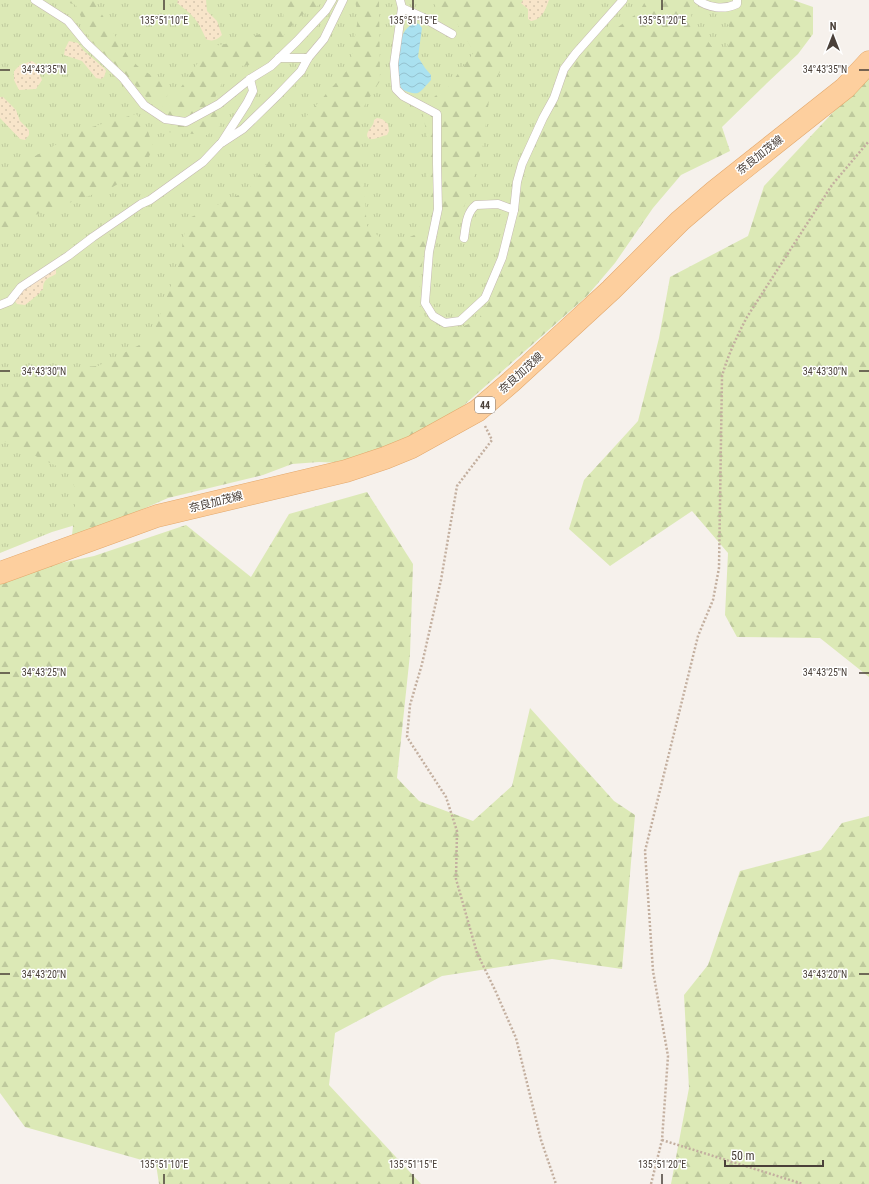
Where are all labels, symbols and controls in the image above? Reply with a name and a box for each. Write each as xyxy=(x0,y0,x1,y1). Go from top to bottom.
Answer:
text: 135°51'10"E xyxy=(140,15,188,26)
text: 135°51'15"E xyxy=(389,15,437,26)
text: 135°51'20"E xyxy=(638,15,686,26)
north arrow xyxy=(813,16,853,56)
text: N xyxy=(830,20,837,33)
text: 34°43'35"N xyxy=(22,64,66,75)
text: 34°43'35"N xyxy=(803,64,847,75)
street label: 奈良加茂線 xyxy=(734,133,786,177)
street label: 奈良加茂線 xyxy=(496,350,546,396)
text: 34°43'30"N xyxy=(22,366,66,377)
text: 34°43'30"N xyxy=(803,366,847,377)
road number: 44 xyxy=(475,397,495,413)
street label: 奈良加茂線 xyxy=(188,489,244,515)
text: 34°43'25"N xyxy=(22,667,66,678)
text: 34°43'25"N xyxy=(803,667,847,678)
text: 34°43'20"N xyxy=(22,969,66,980)
text: 34°43'20"N xyxy=(803,969,847,980)
scale bar xyxy=(725,1142,823,1168)
text: 50 m xyxy=(731,1149,755,1163)
text: 135°51'10"E xyxy=(140,1159,188,1170)
text: 135°51'15"E xyxy=(389,1159,437,1170)
text: 135°51'20"E xyxy=(638,1159,686,1170)

